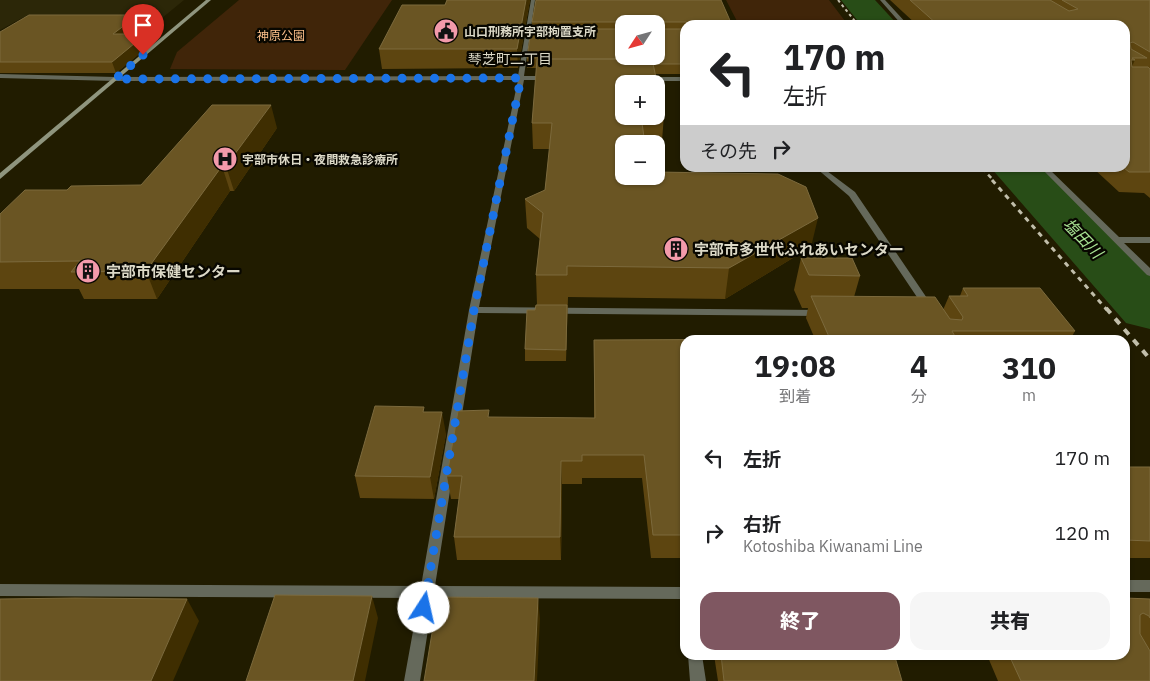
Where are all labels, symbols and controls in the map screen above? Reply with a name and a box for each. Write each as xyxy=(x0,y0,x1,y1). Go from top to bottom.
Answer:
pin xyxy=(122,4,164,55)
icon: arrive xyxy=(129,11,157,39)
north arrow xyxy=(615,15,665,65)
map controls xyxy=(615,15,665,185)
public building icon: 山口刑務所宇部拘置支所 xyxy=(433,18,459,44)
place label: 山口刑務所宇部拘置支所 xyxy=(464,24,596,39)
park label: 神原公園 xyxy=(257,28,305,43)
text: 170 m xyxy=(783,34,886,80)
icon: left xyxy=(700,40,765,105)
district label: 琴芝町二丁目 xyxy=(468,50,552,68)
button: + xyxy=(615,75,665,125)
text: 左折 xyxy=(783,81,827,110)
button: − xyxy=(615,135,665,185)
icon: right xyxy=(767,135,795,163)
text: その先 xyxy=(700,139,757,163)
hospital icon: 宇部市休日・夜間救急診療所 xyxy=(212,146,238,172)
place label: 宇部市休日・夜間救急診療所 xyxy=(242,152,398,167)
water label: 塩田川 xyxy=(1059,214,1108,264)
building icon: 宇部市多世代ふれあいセンター xyxy=(663,236,689,262)
place label: 宇部市多世代ふれあいセンター xyxy=(694,240,904,259)
building icon: 宇部市保健センター xyxy=(75,258,101,284)
place label: 宇部市保健センター xyxy=(106,262,241,281)
text: 19:08 xyxy=(754,346,836,385)
text: 4 xyxy=(910,346,928,385)
text: 310 xyxy=(1002,348,1056,387)
text: m xyxy=(1022,385,1036,405)
text: 到着 xyxy=(779,386,811,406)
text: 分 xyxy=(911,386,927,406)
icon: left xyxy=(700,444,728,472)
text: 170 m xyxy=(1055,446,1110,470)
text: 左折 xyxy=(743,447,781,471)
text: 右折 xyxy=(743,512,781,536)
icon: right xyxy=(700,519,728,547)
text: 120 m xyxy=(1055,521,1110,545)
text: Kotoshiba Kiwanami Line xyxy=(743,536,923,556)
position arrow xyxy=(397,581,449,633)
button: 終了 xyxy=(700,592,900,650)
button: 共有 xyxy=(910,592,1110,650)

